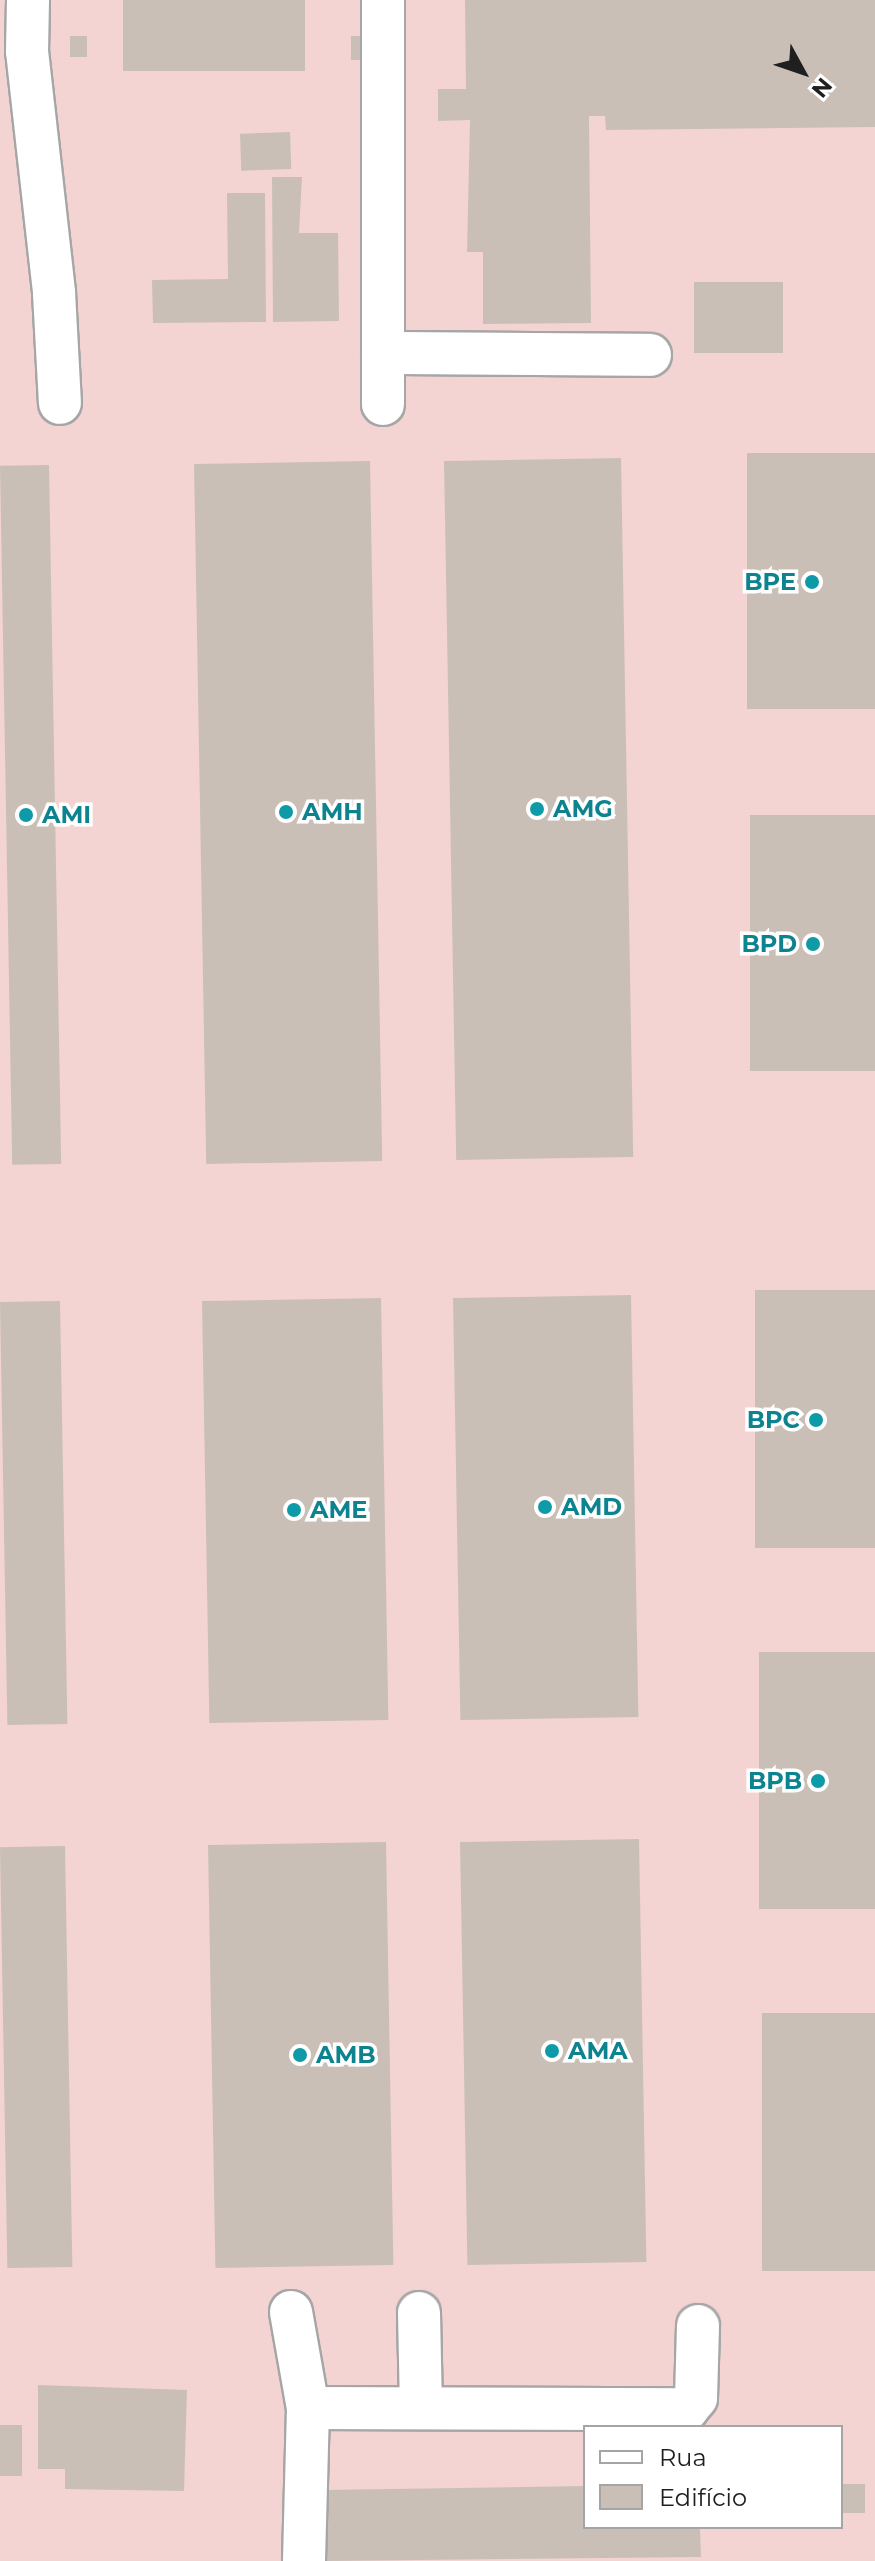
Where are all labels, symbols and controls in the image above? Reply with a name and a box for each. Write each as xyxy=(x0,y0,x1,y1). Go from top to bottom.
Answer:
north arrow xyxy=(763,32,843,112)
text: N xyxy=(806,72,838,103)
place label: BPE xyxy=(744,568,796,596)
marker: BPE xyxy=(803,573,821,591)
place label: AMG xyxy=(553,795,613,823)
place label: AMH xyxy=(302,798,363,826)
marker: AMG xyxy=(528,800,546,818)
place label: AMI xyxy=(42,801,91,829)
marker: AMH xyxy=(277,803,295,821)
marker: AMI xyxy=(17,806,35,824)
place label: BPD xyxy=(741,930,797,958)
marker: BPD xyxy=(804,935,822,953)
place label: BPC xyxy=(747,1406,800,1434)
marker: BPC xyxy=(807,1411,825,1429)
place label: AMD xyxy=(561,1493,622,1521)
place label: AME xyxy=(310,1496,367,1524)
marker: AMD xyxy=(536,1498,554,1516)
marker: AME xyxy=(285,1501,303,1519)
place label: BPB xyxy=(748,1767,802,1795)
marker: BPB xyxy=(809,1772,827,1790)
place label: AMA xyxy=(568,2037,628,2065)
place label: AMB xyxy=(316,2041,376,2069)
marker: AMA xyxy=(543,2042,561,2060)
marker: AMB xyxy=(291,2046,309,2064)
legend xyxy=(583,2425,843,2529)
text: Rua xyxy=(659,2443,707,2472)
text: Edifício xyxy=(659,2483,747,2512)

